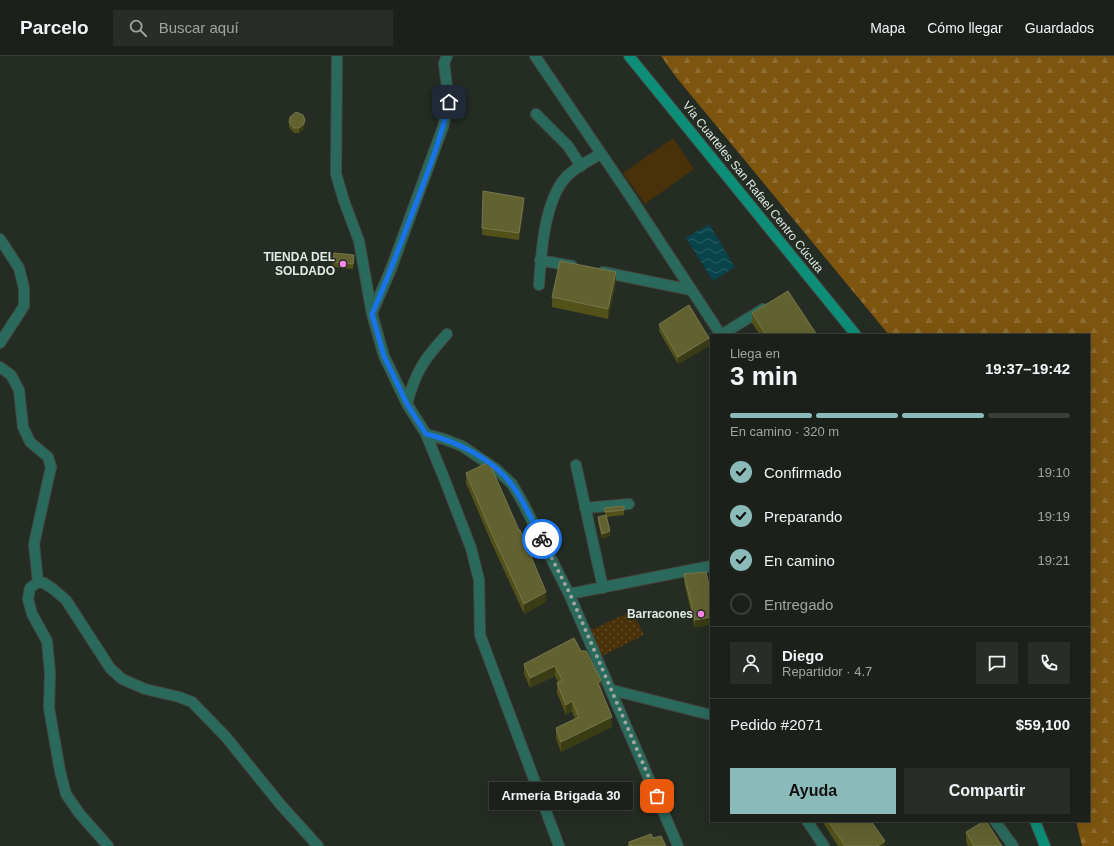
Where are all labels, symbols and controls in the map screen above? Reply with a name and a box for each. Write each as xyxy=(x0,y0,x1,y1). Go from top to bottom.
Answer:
search box xyxy=(113,10,393,46)
text: Parcelo xyxy=(20,17,89,38)
icon: search xyxy=(127,17,149,39)
text: Buscar aquí xyxy=(159,19,239,36)
text: Mapa xyxy=(870,20,905,36)
text: Cómo llegar xyxy=(927,20,1003,36)
text: Guardados xyxy=(1025,20,1094,36)
pin xyxy=(432,85,466,119)
icon: home xyxy=(438,91,460,113)
street label: Vía Cuarteles San Rafael Centro Cúcuta xyxy=(680,99,827,276)
place label: TIENDA DEL SOLDADO xyxy=(263,250,335,278)
marker: TIENDA DEL SOLDADO xyxy=(338,259,348,269)
text: Llega en xyxy=(730,346,780,361)
text: 19:37–19:42 xyxy=(985,360,1070,377)
text: 3 min xyxy=(730,361,798,391)
text: En camino · 320 m xyxy=(730,424,839,439)
icon: check xyxy=(730,461,752,483)
text: Confirmado xyxy=(764,464,842,481)
text: 19:10 xyxy=(1037,465,1070,480)
icon: check xyxy=(730,505,752,527)
text: Preparando xyxy=(764,508,842,525)
text: 19:19 xyxy=(1037,509,1070,524)
courier xyxy=(522,519,562,559)
icon: bike xyxy=(531,528,553,550)
icon: check xyxy=(730,549,752,571)
text: En camino xyxy=(764,552,835,569)
text: 19:21 xyxy=(1037,553,1070,568)
text: Entregado xyxy=(764,596,833,613)
place label: Barracones xyxy=(627,607,693,621)
marker: Barracones xyxy=(696,609,706,619)
button: person xyxy=(730,642,772,684)
button: chat xyxy=(976,642,1018,684)
button: phone xyxy=(1028,642,1070,684)
text: Diego xyxy=(782,647,824,664)
text: Repartidor · 4.7 xyxy=(782,664,872,679)
text: Pedido #2071 xyxy=(730,716,823,733)
text: $59,100 xyxy=(1016,716,1070,733)
button: Ayuda xyxy=(730,768,896,814)
button: Compartir xyxy=(904,768,1070,814)
pin xyxy=(640,779,674,813)
callout: Armería Brigada 30 xyxy=(489,782,633,810)
icon: bag xyxy=(646,785,668,807)
text: Armería Brigada 30 xyxy=(501,788,621,803)

